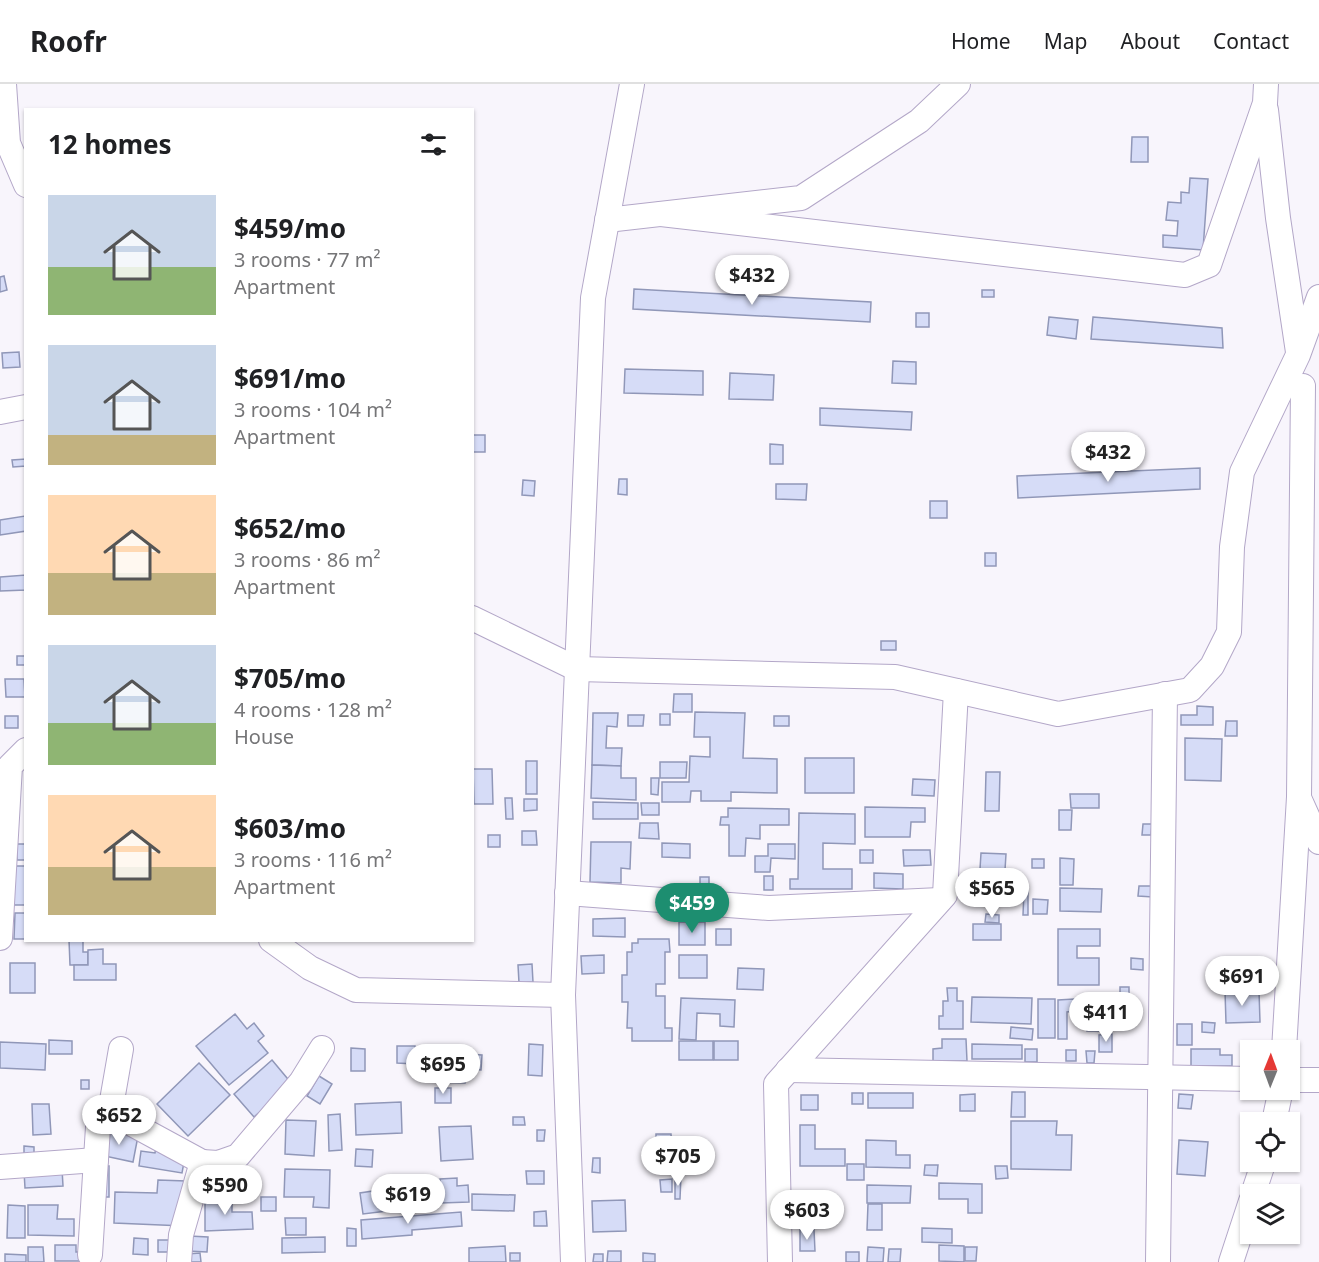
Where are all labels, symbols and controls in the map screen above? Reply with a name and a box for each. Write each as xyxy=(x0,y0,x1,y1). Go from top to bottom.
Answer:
text: Roofr xyxy=(30,22,107,60)
text: Home xyxy=(951,27,1011,55)
text: Map xyxy=(1044,27,1087,55)
text: About xyxy=(1120,27,1180,55)
text: Contact xyxy=(1213,27,1289,55)
text: 12 homes xyxy=(48,126,172,162)
icon: filters xyxy=(417,128,450,161)
text: $459/mo xyxy=(234,210,346,246)
icon: home xyxy=(96,219,168,291)
text: 3 rooms · 77 m² xyxy=(234,246,381,273)
pin: $432 xyxy=(716,255,788,306)
text: $432 xyxy=(729,261,775,288)
text: Apartment xyxy=(234,273,335,300)
text: $691/mo xyxy=(234,360,346,396)
icon: home xyxy=(96,369,168,441)
text: 3 rooms · 104 m² xyxy=(234,396,392,423)
text: Apartment xyxy=(234,423,335,450)
pin: $432 xyxy=(1072,432,1144,483)
text: $432 xyxy=(1085,438,1131,465)
text: $652/mo xyxy=(234,510,346,546)
icon: home xyxy=(96,519,168,591)
text: 3 rooms · 86 m² xyxy=(234,546,381,573)
text: Apartment xyxy=(234,573,335,600)
text: $705/mo xyxy=(234,660,346,696)
icon: home xyxy=(96,669,168,741)
text: 4 rooms · 128 m² xyxy=(234,696,392,723)
text: House xyxy=(234,723,294,750)
text: $603/mo xyxy=(234,810,346,846)
icon: home xyxy=(96,819,168,891)
text: 3 rooms · 116 m² xyxy=(234,846,392,873)
pin: $565 xyxy=(956,868,1028,919)
text: Apartment xyxy=(234,873,335,900)
text: $565 xyxy=(969,874,1015,901)
pin: $459 xyxy=(656,883,728,934)
text: $459 xyxy=(669,889,715,916)
pin: $691 xyxy=(1206,956,1278,1007)
text: $691 xyxy=(1219,962,1265,989)
pin: $411 xyxy=(1070,992,1142,1043)
text: $411 xyxy=(1083,998,1129,1025)
north arrow xyxy=(1240,1040,1300,1100)
map controls xyxy=(1240,1040,1300,1244)
pin: $695 xyxy=(407,1044,479,1095)
text: $695 xyxy=(420,1050,466,1077)
pin: $652 xyxy=(83,1095,155,1146)
text: $652 xyxy=(96,1101,142,1128)
button: locate xyxy=(1240,1112,1300,1172)
pin: $705 xyxy=(642,1136,714,1187)
text: $705 xyxy=(655,1142,701,1169)
pin: $590 xyxy=(189,1165,261,1216)
text: $590 xyxy=(202,1171,248,1198)
pin: $619 xyxy=(372,1174,444,1225)
text: $619 xyxy=(385,1180,431,1207)
button: layers xyxy=(1240,1184,1300,1244)
pin: $603 xyxy=(771,1190,843,1241)
text: $603 xyxy=(784,1196,830,1223)

